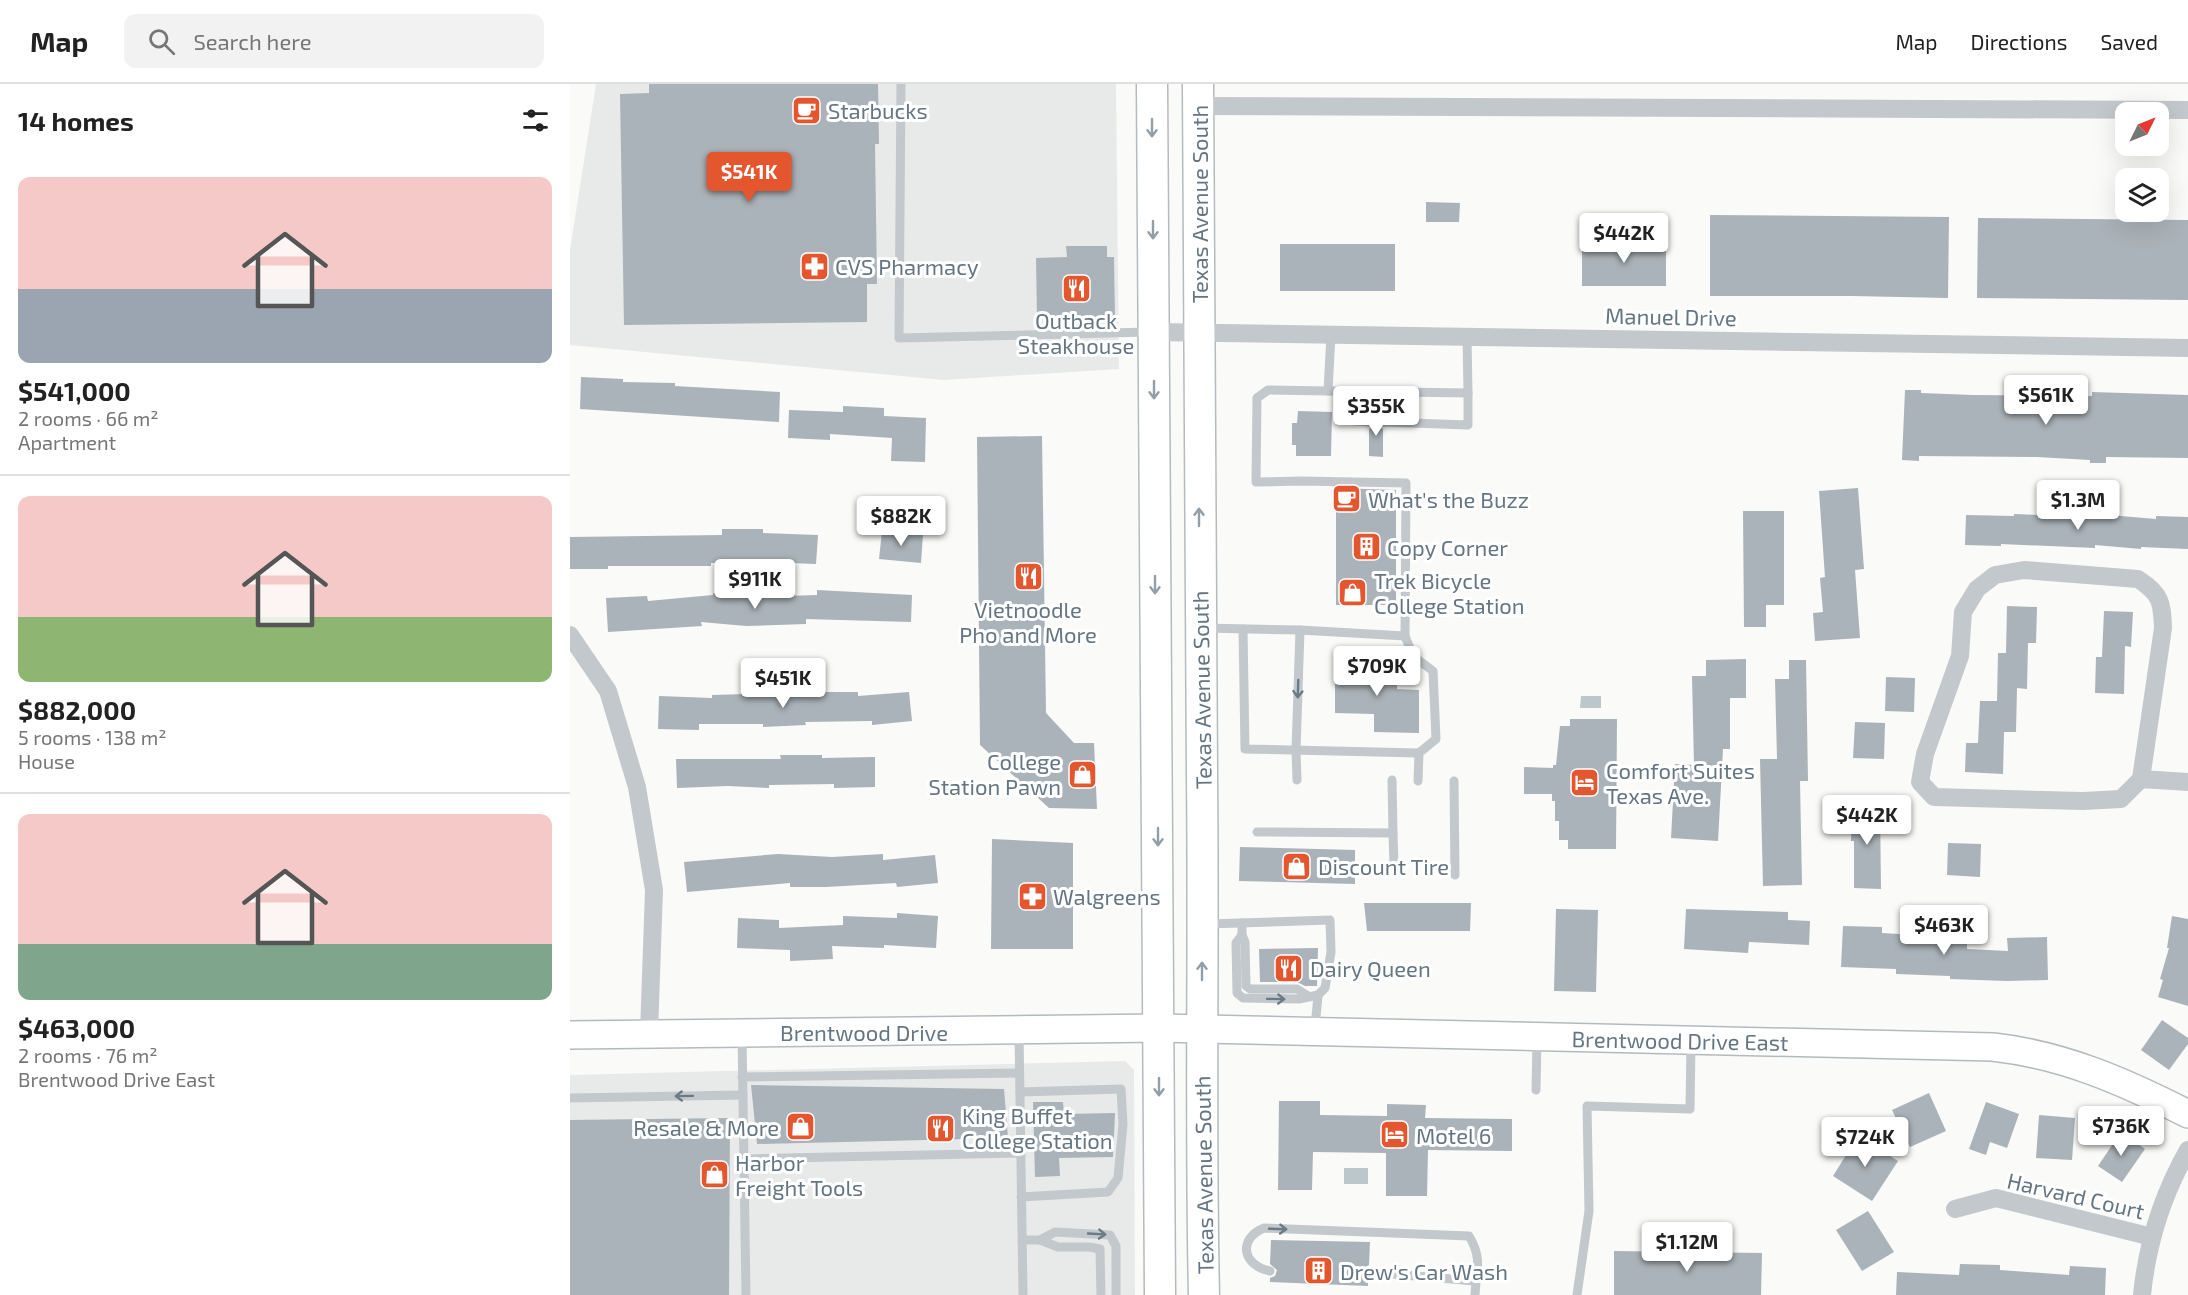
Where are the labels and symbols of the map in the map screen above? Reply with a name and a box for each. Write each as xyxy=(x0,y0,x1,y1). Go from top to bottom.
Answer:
cafe icon: Starbucks xyxy=(791,94,823,126)
place label: Starbucks xyxy=(828,97,928,123)
north arrow xyxy=(2115,102,2169,156)
street label: Texas Avenue South xyxy=(1186,105,1212,303)
one-way arrow xyxy=(1146,117,1158,137)
pin: $541K xyxy=(707,152,791,203)
pin: $442K xyxy=(1582,213,1666,264)
one-way arrow xyxy=(1147,219,1159,239)
pharmacy icon: CVS Pharmacy xyxy=(798,250,830,282)
place label: CVS Pharmacy xyxy=(835,253,979,279)
restaurant icon: Outback Steakhouse xyxy=(1060,272,1092,304)
street label: Manuel Drive xyxy=(1605,302,1737,330)
place label: Outback Steakhouse xyxy=(1018,307,1134,358)
pin: $561K xyxy=(2004,375,2088,426)
one-way arrow xyxy=(1148,380,1160,400)
pin: $355K xyxy=(1334,386,1418,437)
pin: $1.3M xyxy=(2036,480,2120,531)
cafe icon: What's the Buzz xyxy=(1331,483,1363,515)
place label: What's the Buzz xyxy=(1368,486,1529,512)
pin: $882K xyxy=(859,496,943,547)
one-way arrow xyxy=(1193,507,1205,527)
building icon: Copy Corner xyxy=(1350,531,1382,563)
place label: Copy Corner xyxy=(1387,534,1508,560)
pin: $911K xyxy=(713,559,797,610)
restaurant icon: Vietnoodle Pho and More xyxy=(1012,561,1044,593)
place label: Trek Bicycle College Station xyxy=(1374,567,1525,618)
one-way arrow xyxy=(1149,575,1161,595)
shop icon: Trek Bicycle College Station xyxy=(1337,577,1369,609)
street label: Texas Avenue South xyxy=(1186,591,1216,789)
place label: Vietnoodle Pho and More xyxy=(959,596,1097,647)
pin: $709K xyxy=(1335,646,1419,697)
pin: $451K xyxy=(741,658,825,709)
one-way arrow xyxy=(1292,678,1303,698)
place label: College Station Pawn xyxy=(928,748,1061,799)
place label: Comfort Suites Texas Ave. xyxy=(1606,757,1755,808)
shop icon: College Station Pawn xyxy=(1066,758,1098,790)
hotel icon: Comfort Suites Texas Ave. xyxy=(1569,767,1601,799)
pin: $442K xyxy=(1825,795,1909,846)
one-way arrow xyxy=(1152,827,1164,847)
shop icon: Discount Tire xyxy=(1281,850,1313,882)
place label: Discount Tire xyxy=(1318,853,1449,879)
pharmacy icon: Walgreens xyxy=(1016,880,1048,912)
place label: Walgreens xyxy=(1053,883,1161,909)
pin: $463K xyxy=(1902,905,1986,956)
restaurant icon: Dairy Queen xyxy=(1273,952,1305,984)
place label: Dairy Queen xyxy=(1310,955,1431,982)
one-way arrow xyxy=(1196,962,1208,982)
one-way arrow xyxy=(1265,993,1285,1005)
street label: Brentwood Drive xyxy=(780,1019,948,1045)
street label: Brentwood Drive East xyxy=(1571,1025,1789,1055)
one-way arrow xyxy=(1153,1076,1165,1096)
street label: Texas Avenue South xyxy=(1188,1076,1218,1274)
one-way arrow xyxy=(675,1090,695,1102)
place label: King Buffet College Station xyxy=(962,1102,1113,1153)
pin: $736K xyxy=(2079,1106,2163,1157)
shop icon: Resale & More xyxy=(784,1111,816,1143)
restaurant icon: King Buffet College Station xyxy=(925,1112,957,1144)
place label: Resale & More xyxy=(633,1114,779,1140)
pin: $724K xyxy=(1823,1117,1907,1168)
hotel icon: Motel 6 xyxy=(1379,1119,1411,1151)
place label: Motel 6 xyxy=(1416,1122,1491,1148)
place label: Harbor Freight Tools xyxy=(735,1149,863,1200)
shop icon: Harbor Freight Tools xyxy=(698,1159,730,1191)
street label: Harvard Court xyxy=(2005,1167,2147,1223)
pin: $1.12M xyxy=(1638,1222,1736,1273)
one-way arrow xyxy=(1268,1223,1288,1235)
one-way arrow xyxy=(1086,1229,1106,1240)
building icon: Drew's Car Wash xyxy=(1303,1255,1335,1287)
place label: Drew's Car Wash xyxy=(1340,1258,1508,1284)

